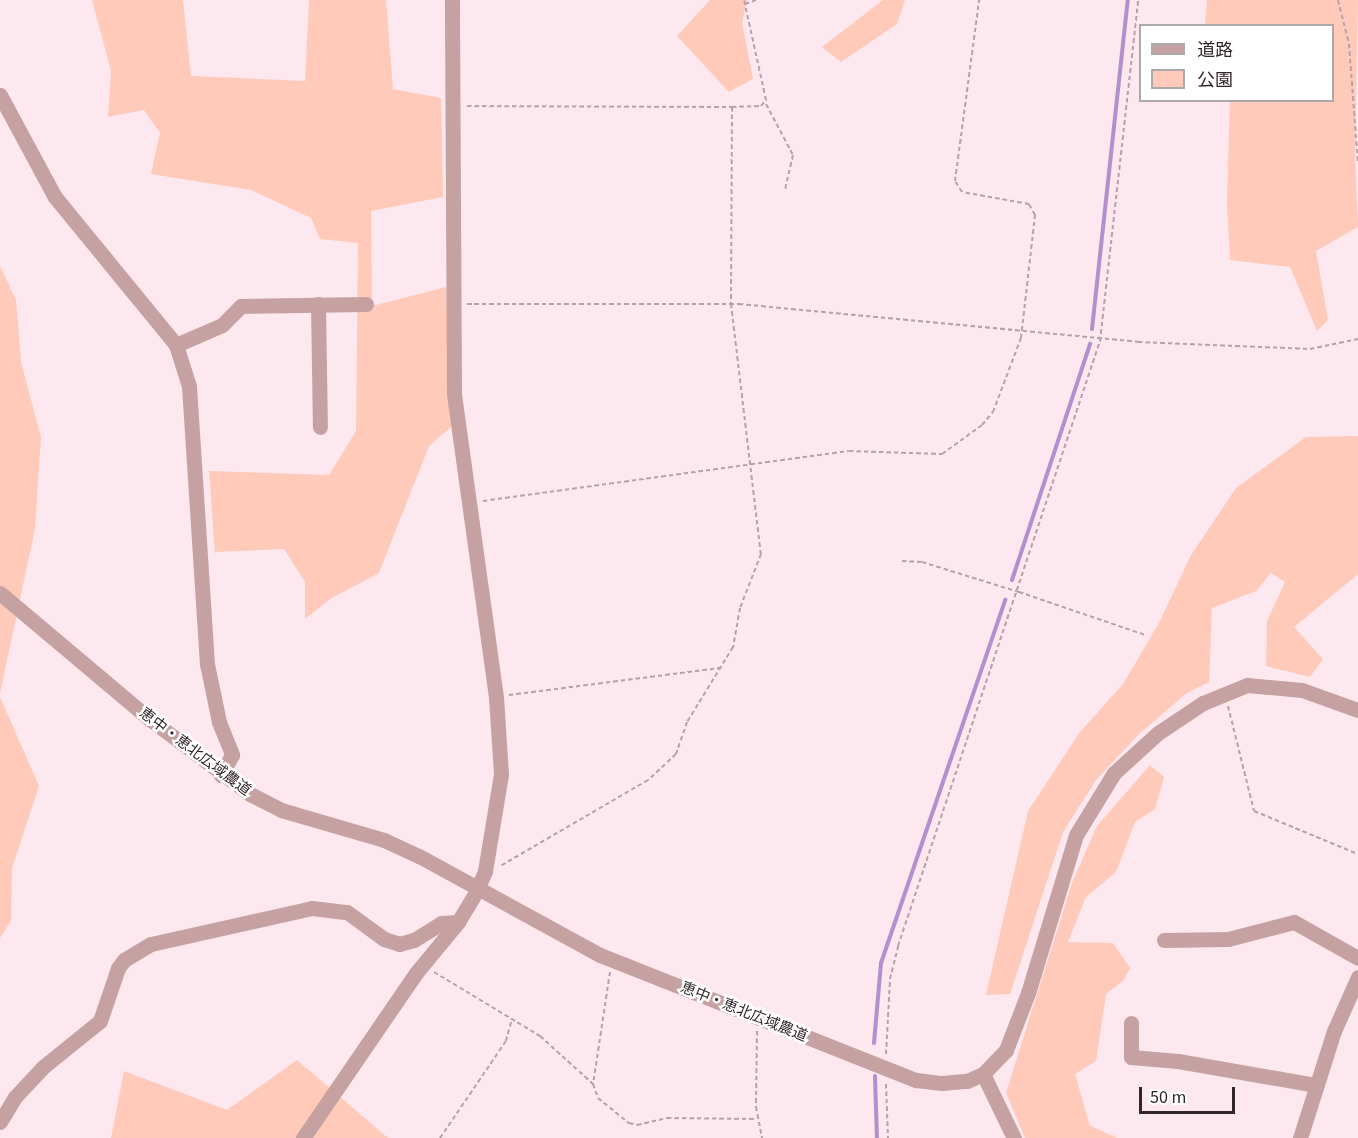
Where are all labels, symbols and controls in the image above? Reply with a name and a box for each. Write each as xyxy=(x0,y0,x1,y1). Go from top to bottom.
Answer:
legend xyxy=(1139,24,1334,102)
text: 道路 xyxy=(1197,38,1233,63)
text: 公園 xyxy=(1197,68,1233,93)
street label: 恵中・恵北広域農道 xyxy=(136,704,254,800)
street label: 恵中・恵北広域農道 xyxy=(678,978,810,1046)
scale bar xyxy=(1142,1075,1238,1113)
text: 50 m xyxy=(1150,1085,1186,1110)

